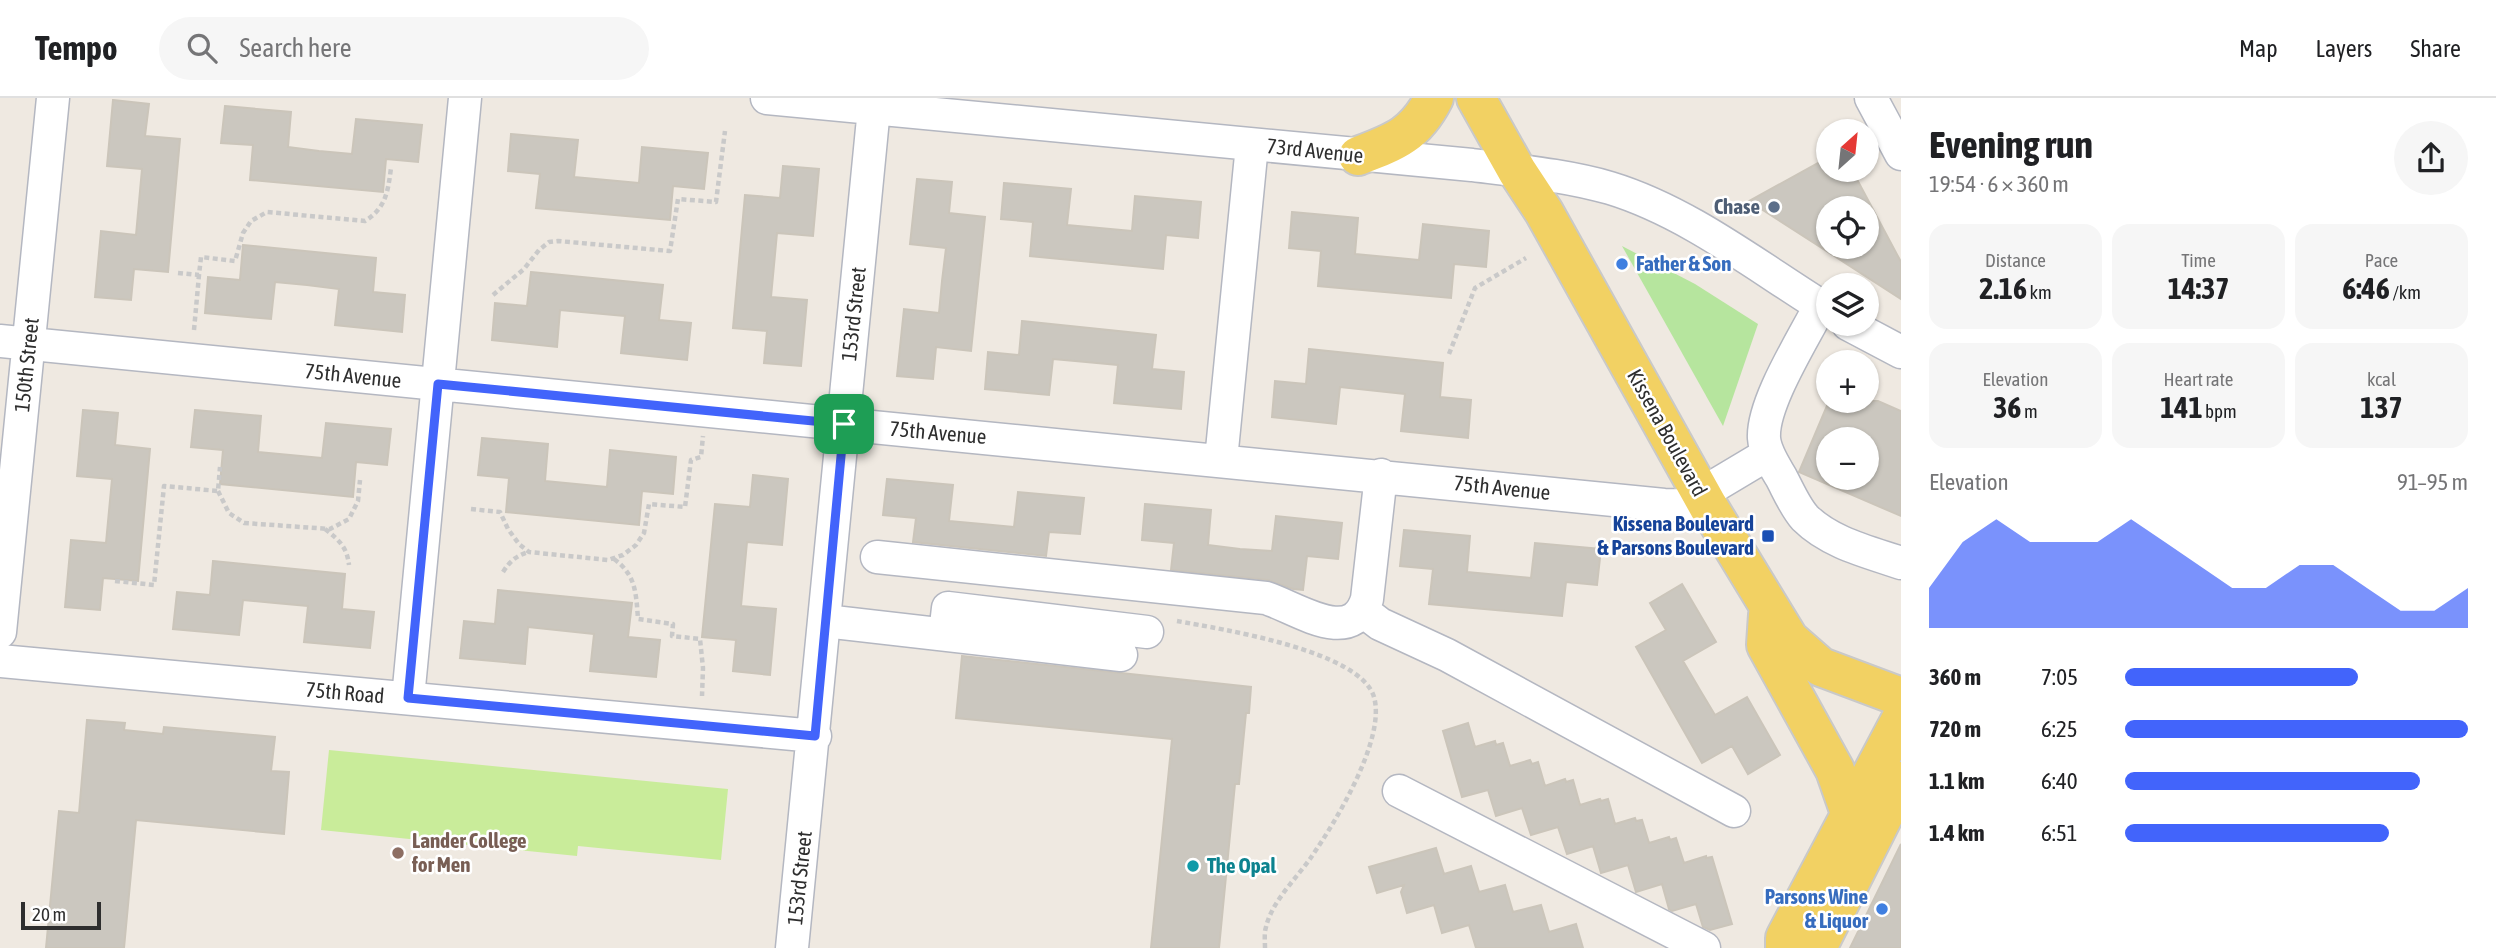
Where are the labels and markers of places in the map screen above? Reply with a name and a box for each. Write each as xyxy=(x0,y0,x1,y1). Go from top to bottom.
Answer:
place label: Chase xyxy=(1714,194,1760,218)
marker: Chase xyxy=(1766,199,1782,215)
place label: Father & Son xyxy=(1636,251,1731,275)
marker: Father & Son xyxy=(1614,256,1630,272)
pin xyxy=(814,394,874,454)
place label: Kissena Boulevard & Parsons Boulevard xyxy=(1598,511,1754,559)
marker: Kissena Boulevard & Parsons Boulevard xyxy=(1760,528,1776,544)
place label: Lander College for Men xyxy=(411,828,527,876)
marker: Lander College for Men xyxy=(390,845,406,861)
place label: The Opal xyxy=(1207,853,1276,877)
marker: The Opal xyxy=(1185,858,1201,874)
place label: Parsons Wine & Liquor xyxy=(1765,884,1869,932)
marker: Parsons Wine & Liquor xyxy=(1874,901,1890,917)

